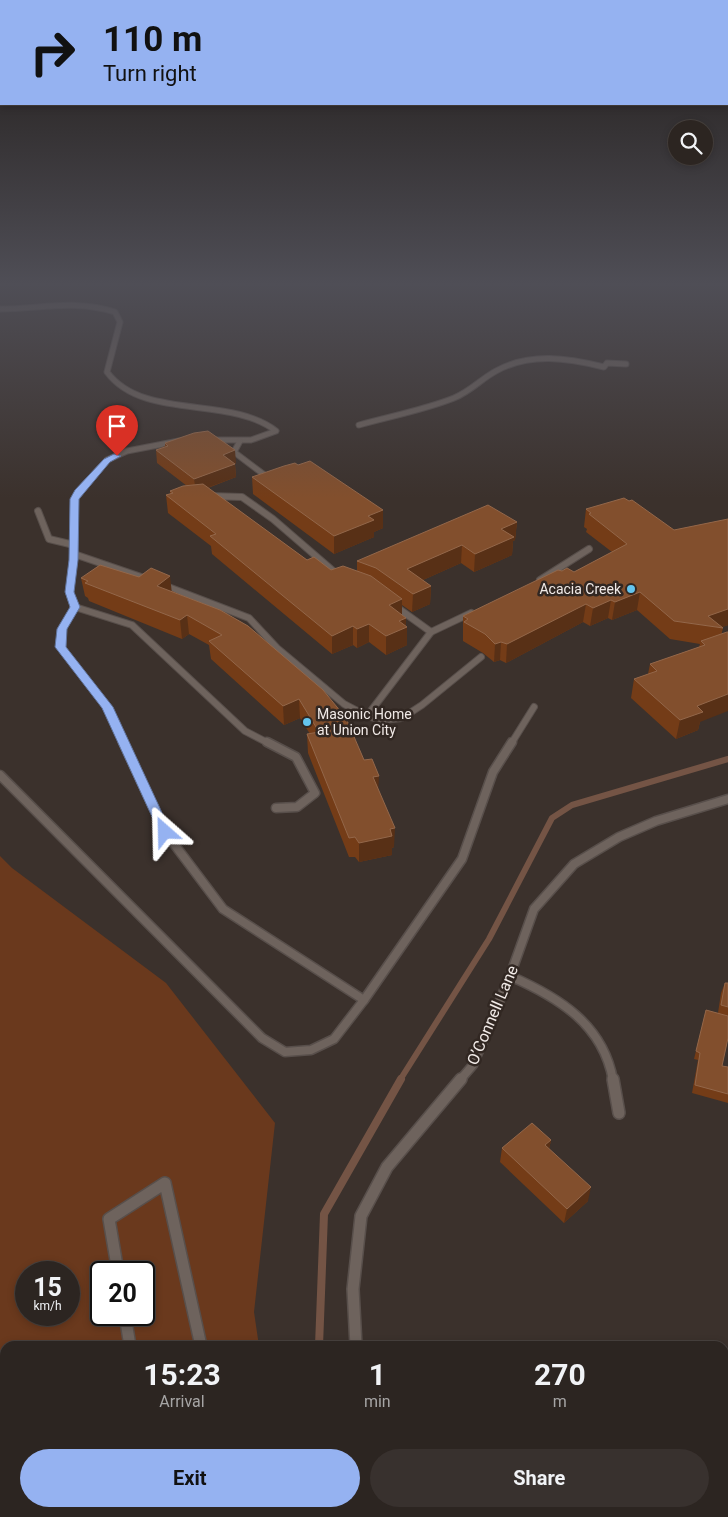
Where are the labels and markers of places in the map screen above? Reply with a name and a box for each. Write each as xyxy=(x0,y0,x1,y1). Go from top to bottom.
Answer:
pin xyxy=(96,405,138,456)
place label: Acacia Creek xyxy=(539,581,622,597)
marker: Acacia Creek xyxy=(625,583,637,595)
place label: Masonic Home at Union City xyxy=(317,706,412,738)
marker: Masonic Home at Union City xyxy=(301,716,313,728)

